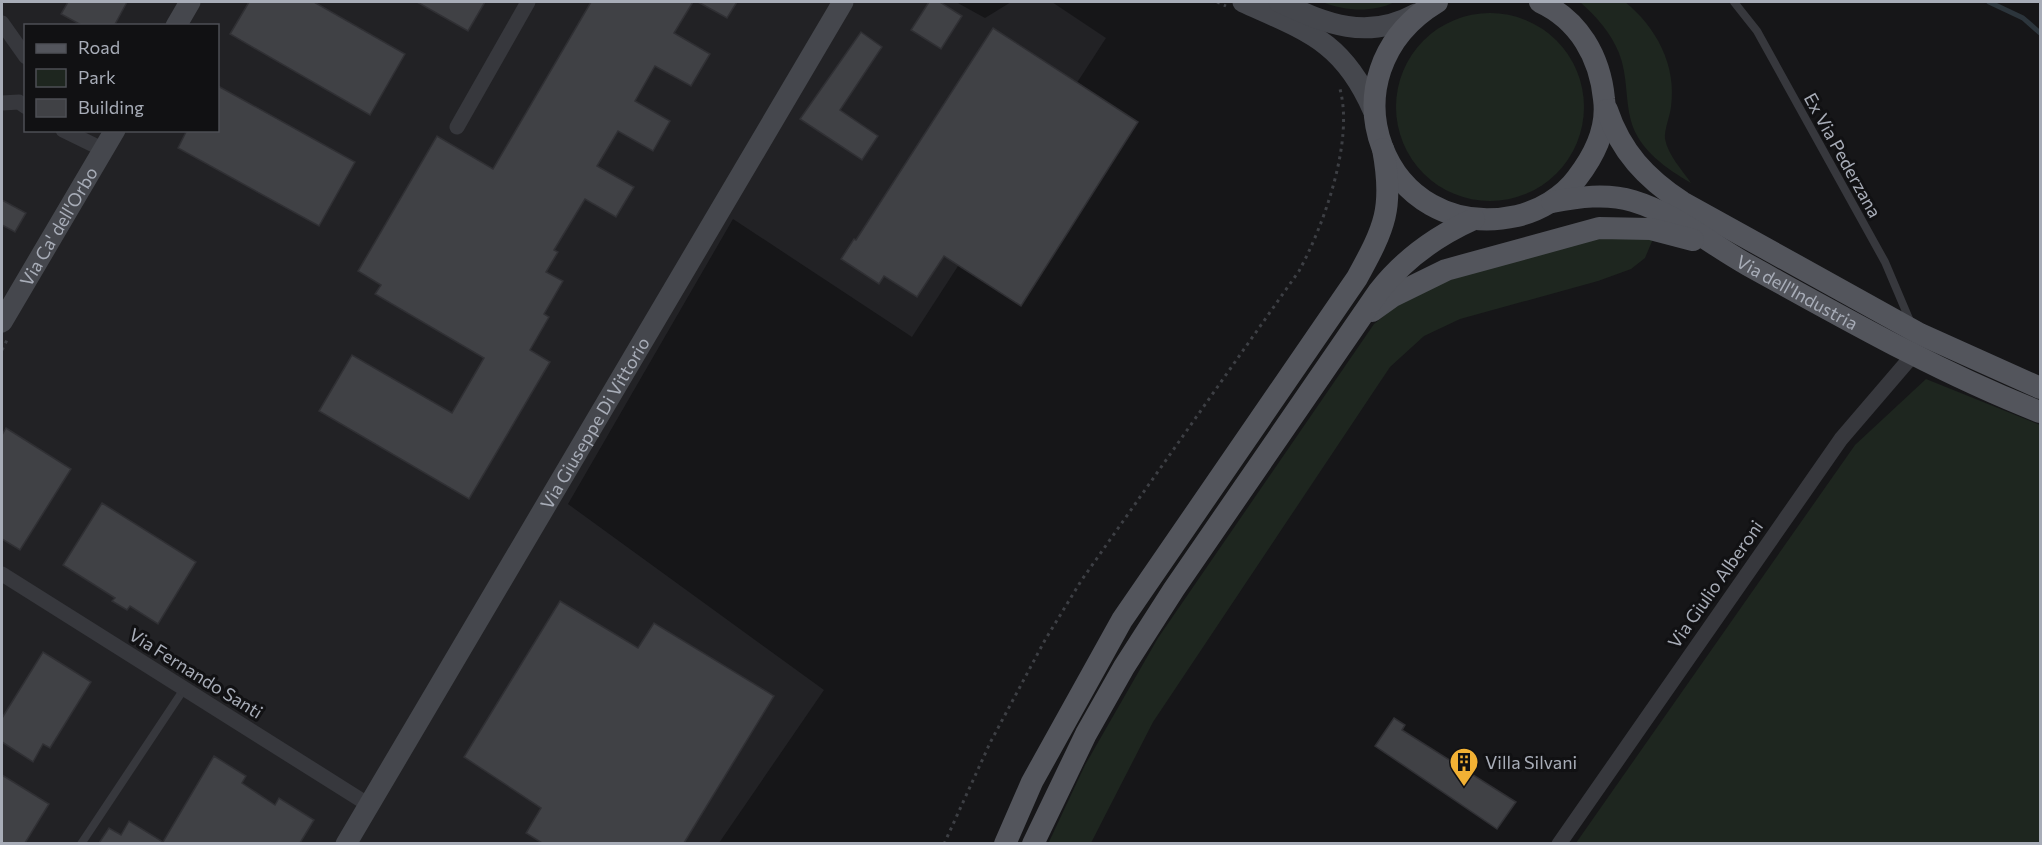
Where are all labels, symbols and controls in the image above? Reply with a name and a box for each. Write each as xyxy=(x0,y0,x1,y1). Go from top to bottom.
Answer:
legend xyxy=(24,24,219,132)
text: Road xyxy=(78,36,120,58)
text: Park xyxy=(78,66,116,88)
street label: Ex Via Pederzana xyxy=(1800,89,1886,221)
text: Building xyxy=(78,96,144,118)
street label: Via Ca' dell'Orbo xyxy=(15,163,102,290)
street label: Via dell'Industria xyxy=(1733,250,1862,334)
street label: Via Giuseppe Di Vittorio xyxy=(535,333,654,513)
street label: Via Giulio Alberoni xyxy=(1663,516,1767,652)
street label: Via Fernando Santi xyxy=(125,623,267,723)
building icon: Villa Silvani xyxy=(1448,746,1480,788)
place label: Villa Silvani xyxy=(1485,751,1577,773)

